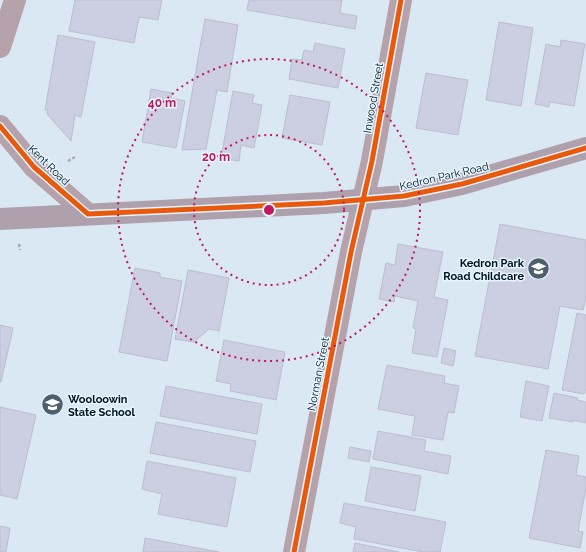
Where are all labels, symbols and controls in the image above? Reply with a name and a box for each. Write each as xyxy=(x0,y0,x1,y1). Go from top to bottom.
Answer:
street label: Inwood Street xyxy=(361,62,386,134)
text: 40 m xyxy=(148,96,176,110)
street label: Kent Road xyxy=(25,142,72,188)
text: 20 m xyxy=(202,150,230,164)
street label: Kedron Park Road xyxy=(398,160,490,193)
centre of rings xyxy=(262,203,276,217)
school or university icon: Kedron Park Road Childcare xyxy=(526,256,552,282)
place label: Kedron Park Road Childcare xyxy=(443,257,525,283)
street label: Norman Street xyxy=(305,336,332,412)
school or university icon: Wooloowin State School xyxy=(39,392,65,418)
place label: Wooloowin State School xyxy=(68,393,135,419)

